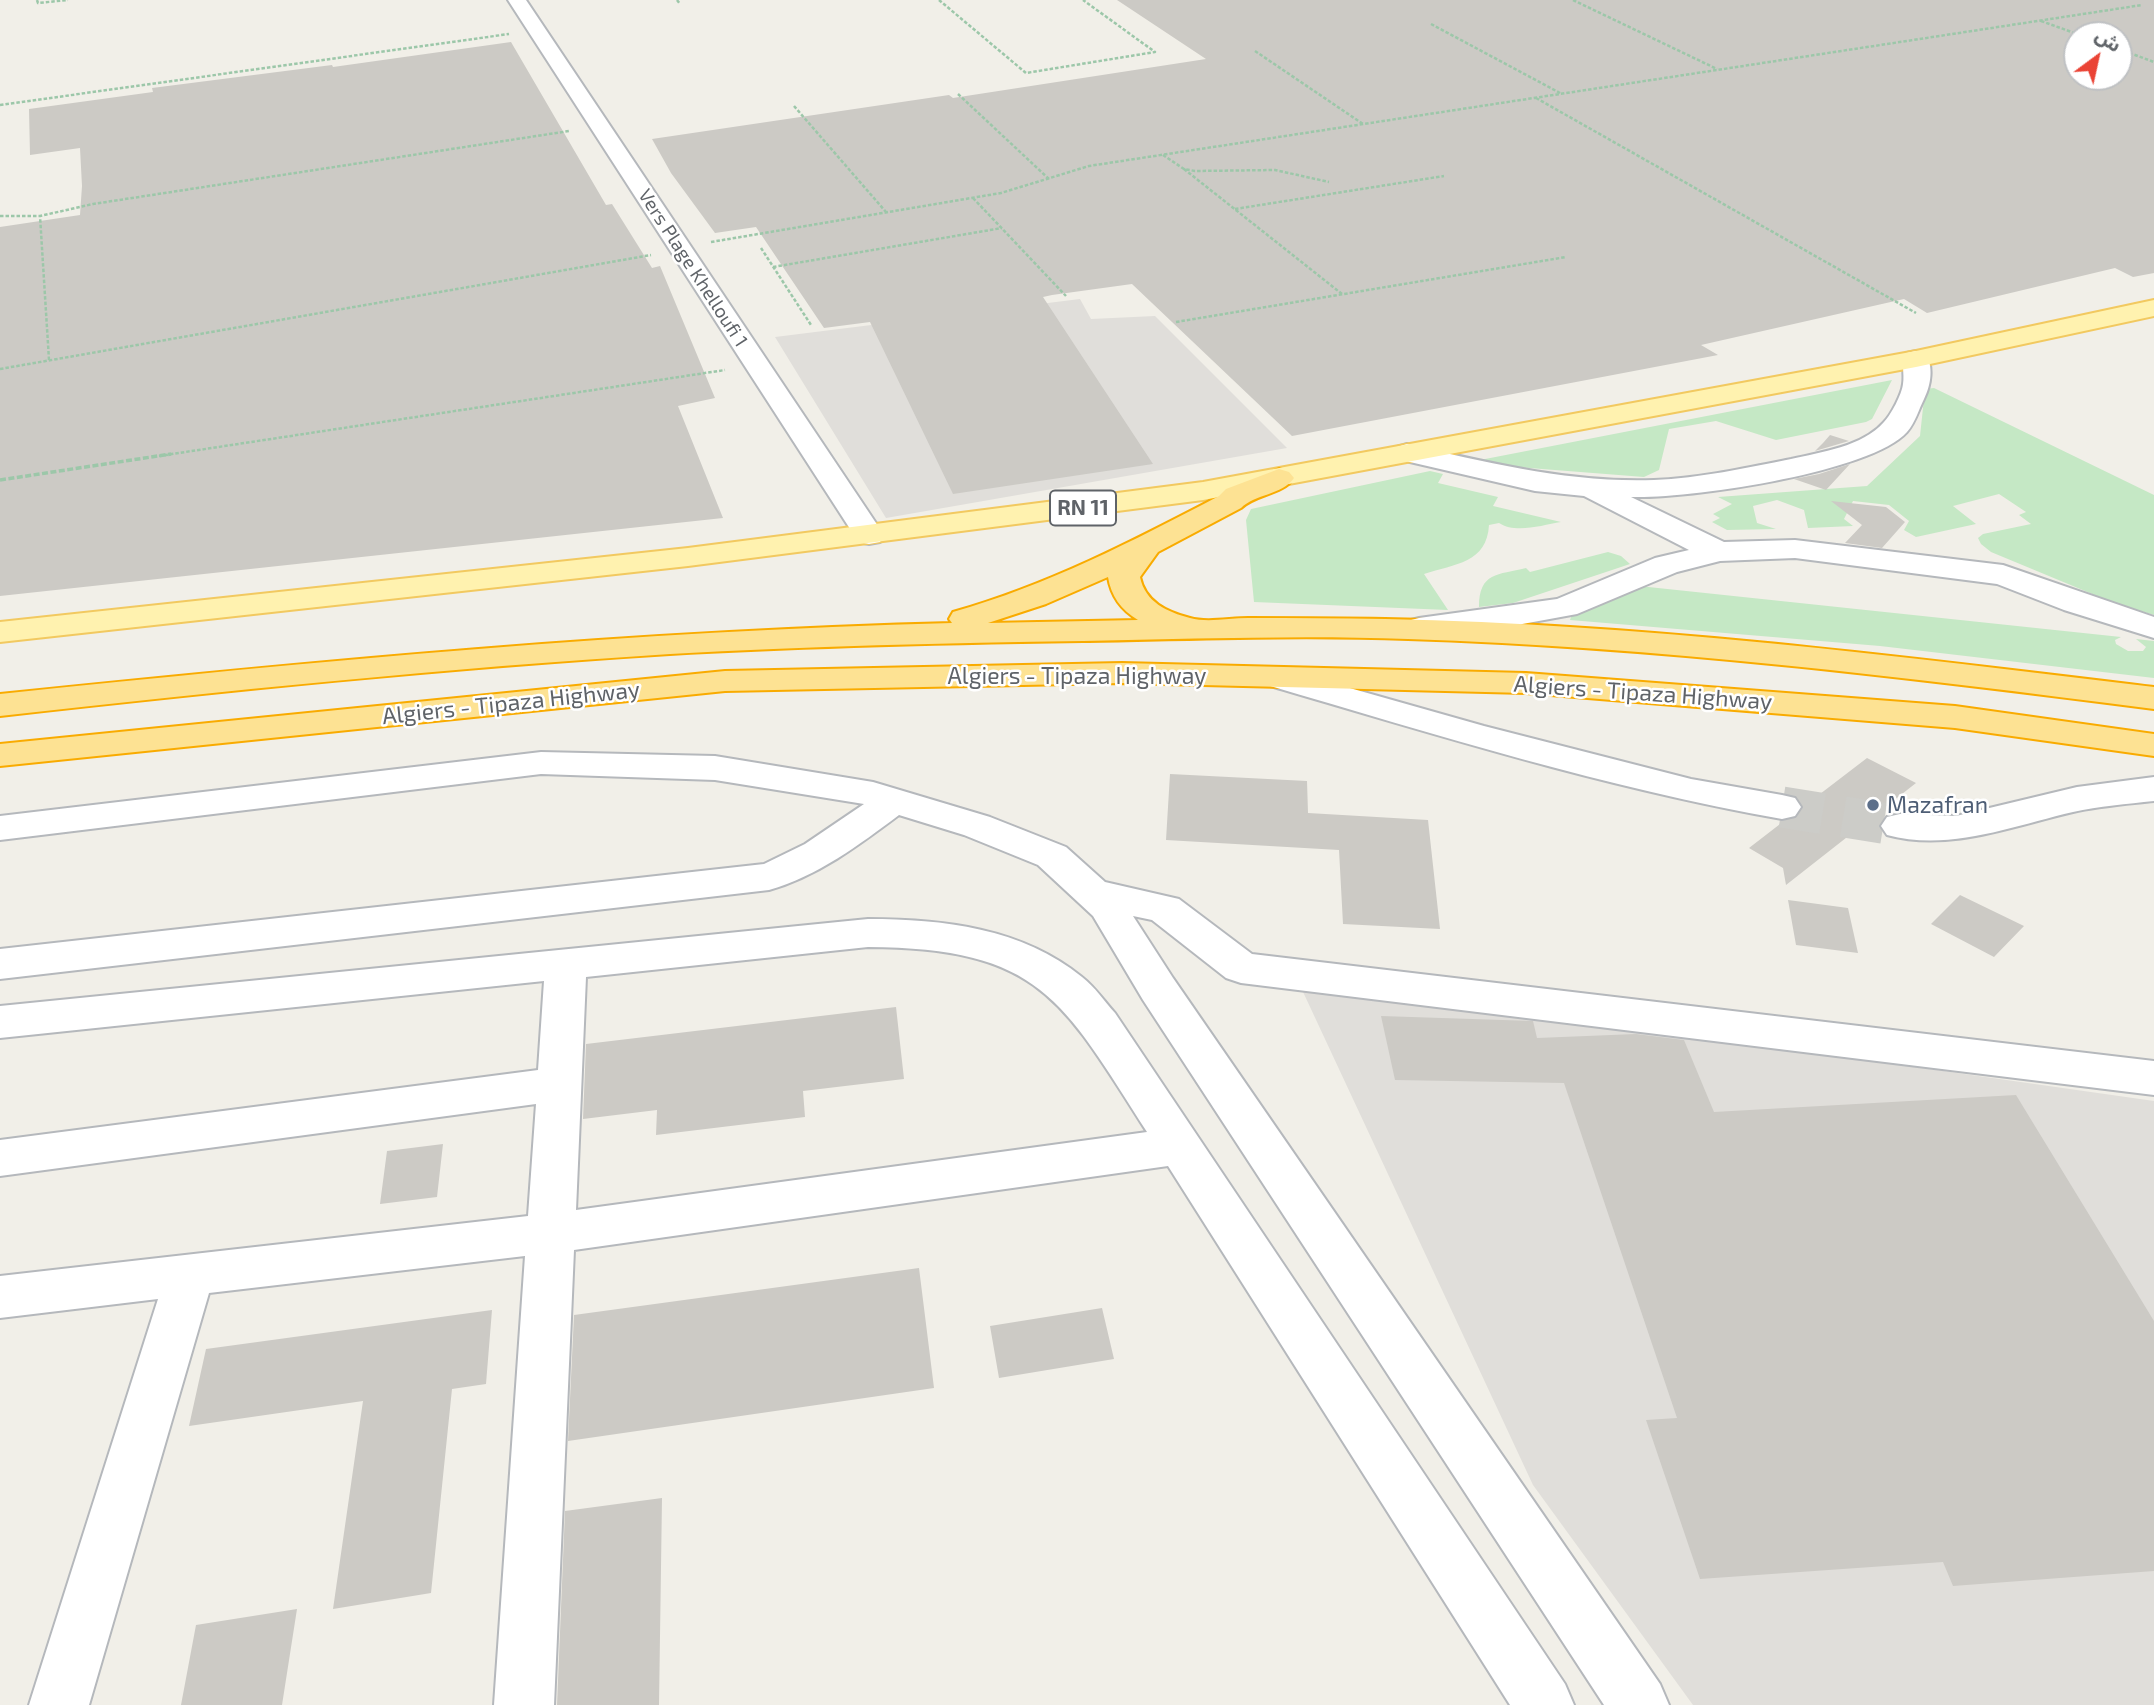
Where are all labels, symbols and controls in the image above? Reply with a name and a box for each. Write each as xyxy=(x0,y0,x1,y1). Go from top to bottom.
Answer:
north arrow xyxy=(2063,21,2133,91)
text: ش xyxy=(2091,23,2126,56)
street label: Vers Plage Khelloufi 1 xyxy=(633,185,753,351)
road number: RN 11 xyxy=(1050,490,1116,526)
street label: Algiers - Tipaza Highway xyxy=(948,662,1206,690)
street label: Algiers - Tipaza Highway xyxy=(1513,670,1773,716)
street label: Algiers - Tipaza Highway xyxy=(381,676,641,730)
place label: Mazafran xyxy=(1887,791,1988,819)
marker: Mazafran xyxy=(1865,797,1881,813)

